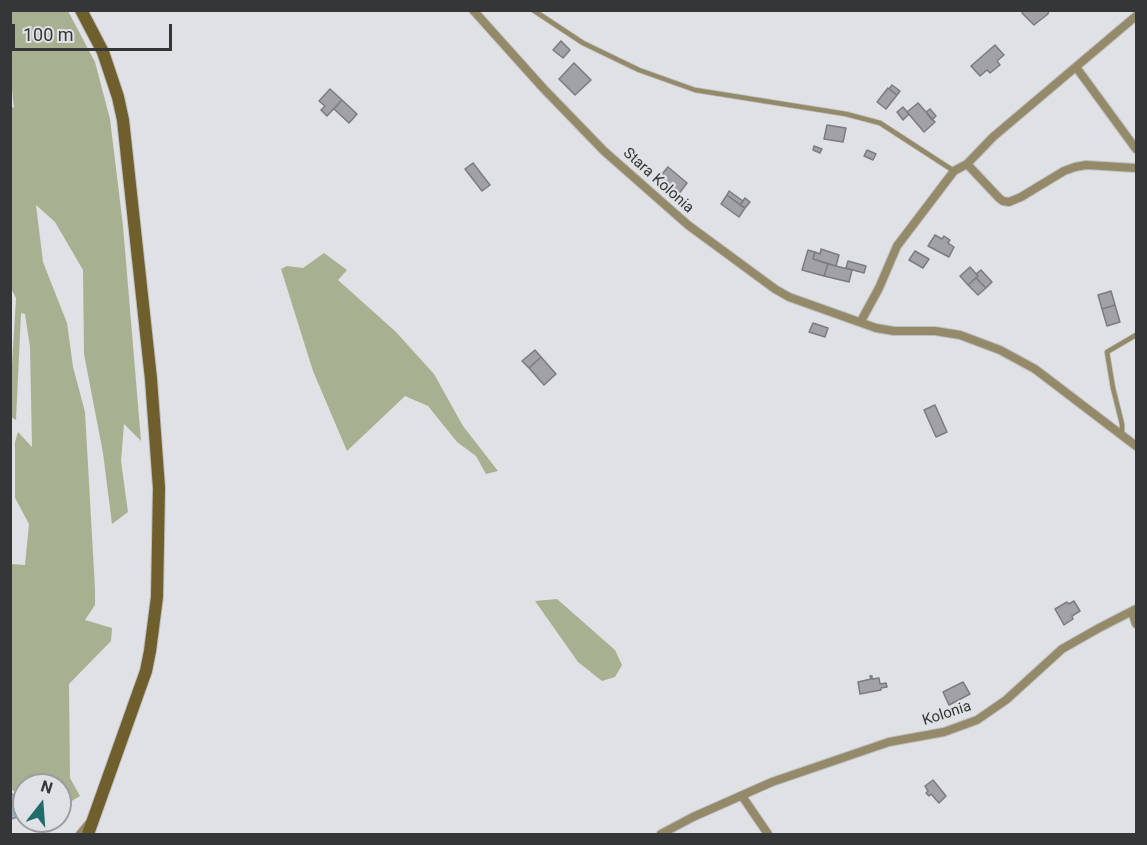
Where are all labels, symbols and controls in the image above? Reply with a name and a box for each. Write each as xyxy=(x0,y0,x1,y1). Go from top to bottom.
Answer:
scale bar xyxy=(15,12,176,50)
text: 100 m xyxy=(23,24,74,45)
street label: Stara Kolonia xyxy=(619,145,697,217)
street label: Kolonia xyxy=(920,698,974,730)
north arrow xyxy=(12,773,72,833)
text: N xyxy=(39,776,55,798)

